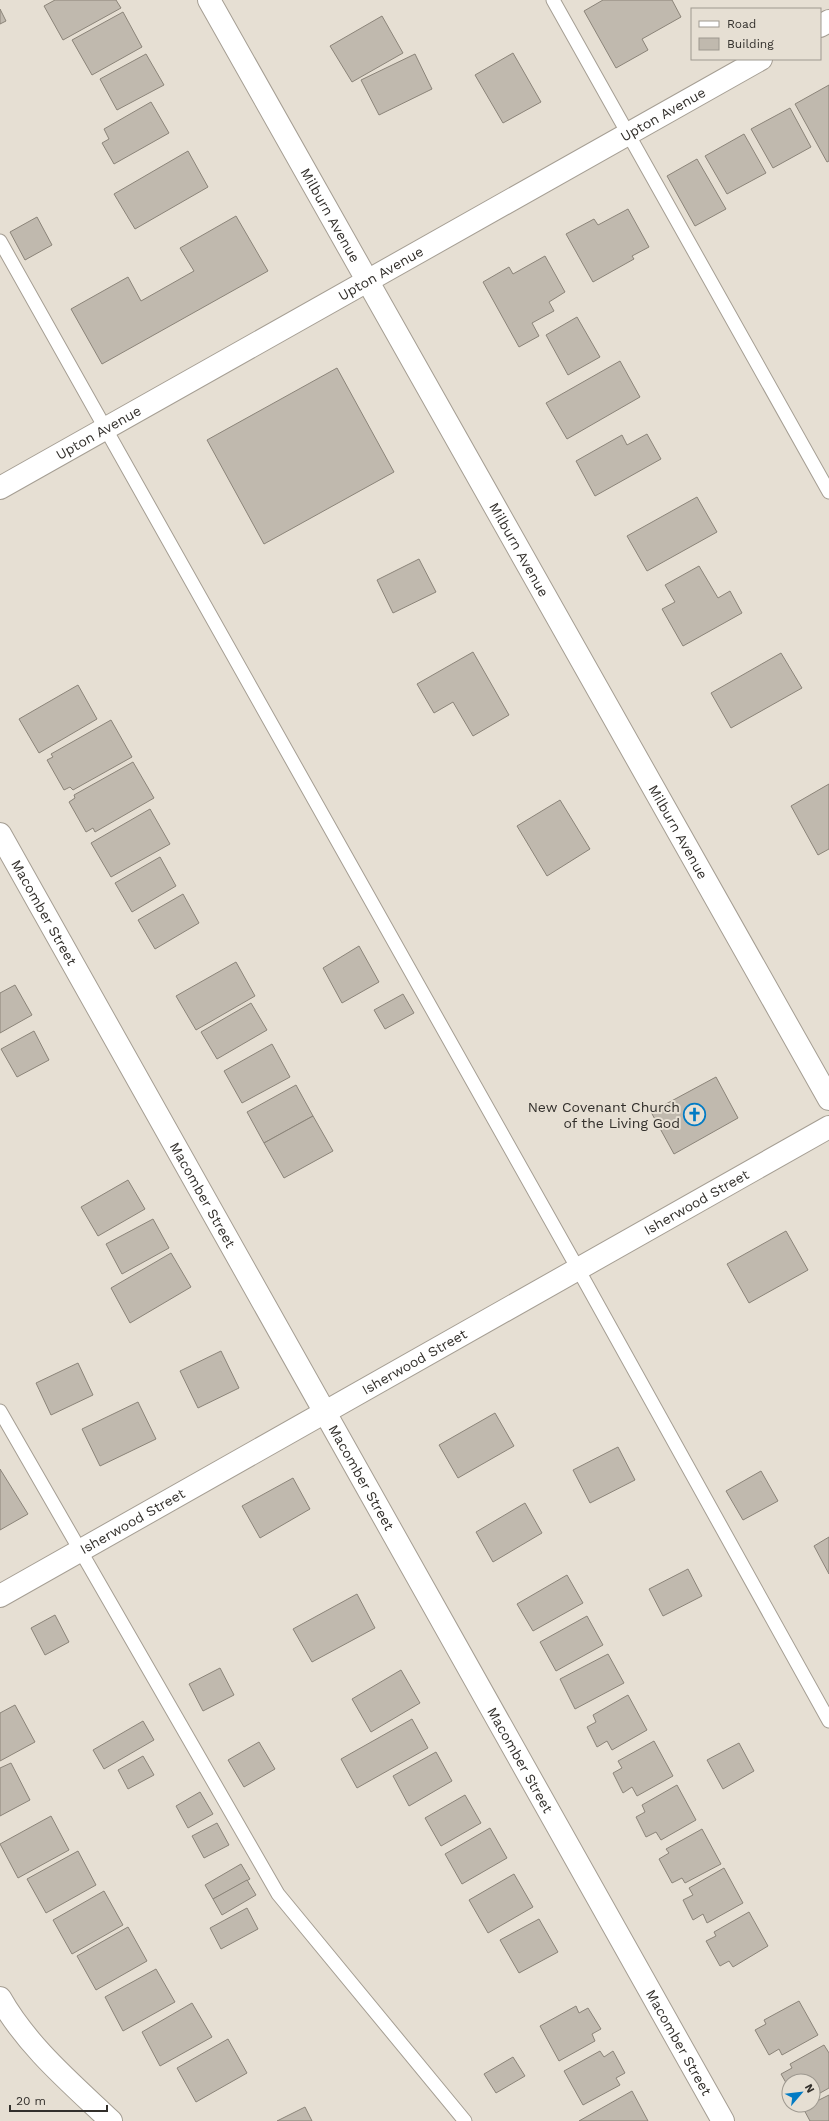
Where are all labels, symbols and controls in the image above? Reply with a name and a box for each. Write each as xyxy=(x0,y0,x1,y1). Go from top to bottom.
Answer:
legend xyxy=(691,8,821,60)
text: Road xyxy=(727,17,756,31)
text: Building xyxy=(727,37,774,51)
street label: Upton Avenue xyxy=(618,84,708,145)
street label: Milburn Avenue xyxy=(297,165,363,265)
street label: Upton Avenue xyxy=(335,243,426,304)
street label: Upton Avenue xyxy=(53,402,144,463)
street label: Milburn Avenue xyxy=(486,500,552,599)
street label: Milburn Avenue xyxy=(645,782,711,882)
street label: Macomber Street xyxy=(8,857,80,968)
place label: New Covenant Church of the Living God xyxy=(528,1099,680,1131)
church icon: New Covenant Church of the Living God xyxy=(682,1102,708,1128)
street label: Macomber Street xyxy=(167,1139,239,1251)
street label: Isherwood Street xyxy=(641,1166,752,1238)
street label: Isherwood Street xyxy=(359,1326,470,1398)
street label: Macomber Street xyxy=(325,1422,398,1533)
street label: Isherwood Street xyxy=(77,1485,188,1557)
street label: Macomber Street xyxy=(484,1704,556,1816)
street label: Macomber Street xyxy=(643,1987,715,2098)
north arrow xyxy=(781,2073,821,2113)
text: N xyxy=(802,2082,817,2095)
scale bar xyxy=(10,2087,107,2113)
text: 20 m xyxy=(16,2094,46,2108)

